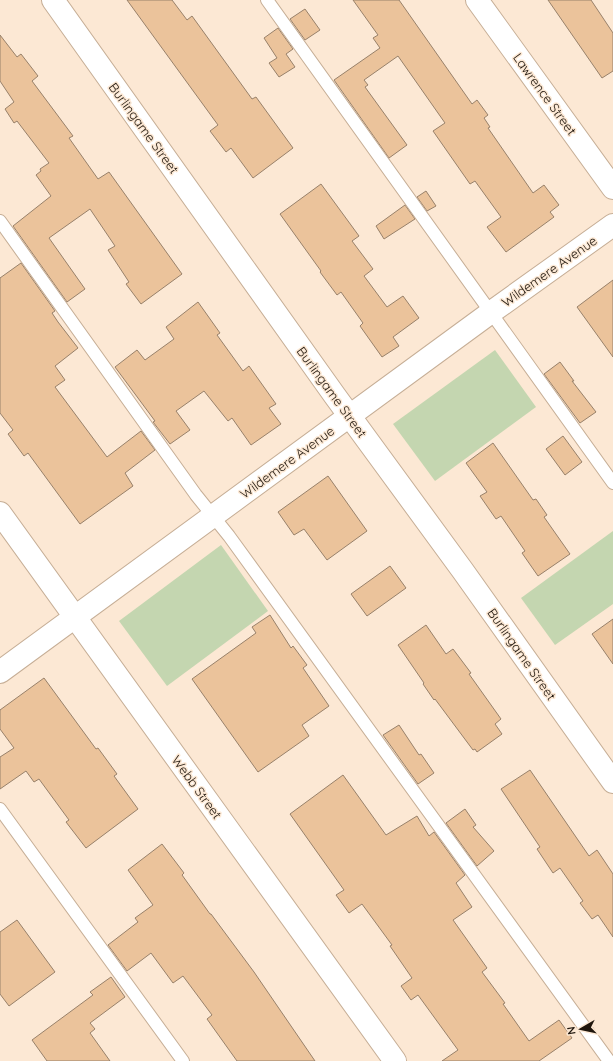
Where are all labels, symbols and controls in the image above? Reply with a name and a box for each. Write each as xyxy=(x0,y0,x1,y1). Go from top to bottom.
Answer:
street label: Lawrence Street xyxy=(510,50,580,138)
street label: Burlingame Street xyxy=(106,79,182,177)
street label: Wildemere Avenue xyxy=(498,232,600,310)
street label: Burlingame Street xyxy=(294,343,370,441)
street label: Wildemere Avenue xyxy=(237,422,337,502)
street label: Burlingame Street xyxy=(484,605,560,703)
street label: Webb Street xyxy=(169,752,225,822)
north arrow xyxy=(561,1009,601,1049)
text: N xyxy=(564,1025,579,1036)

